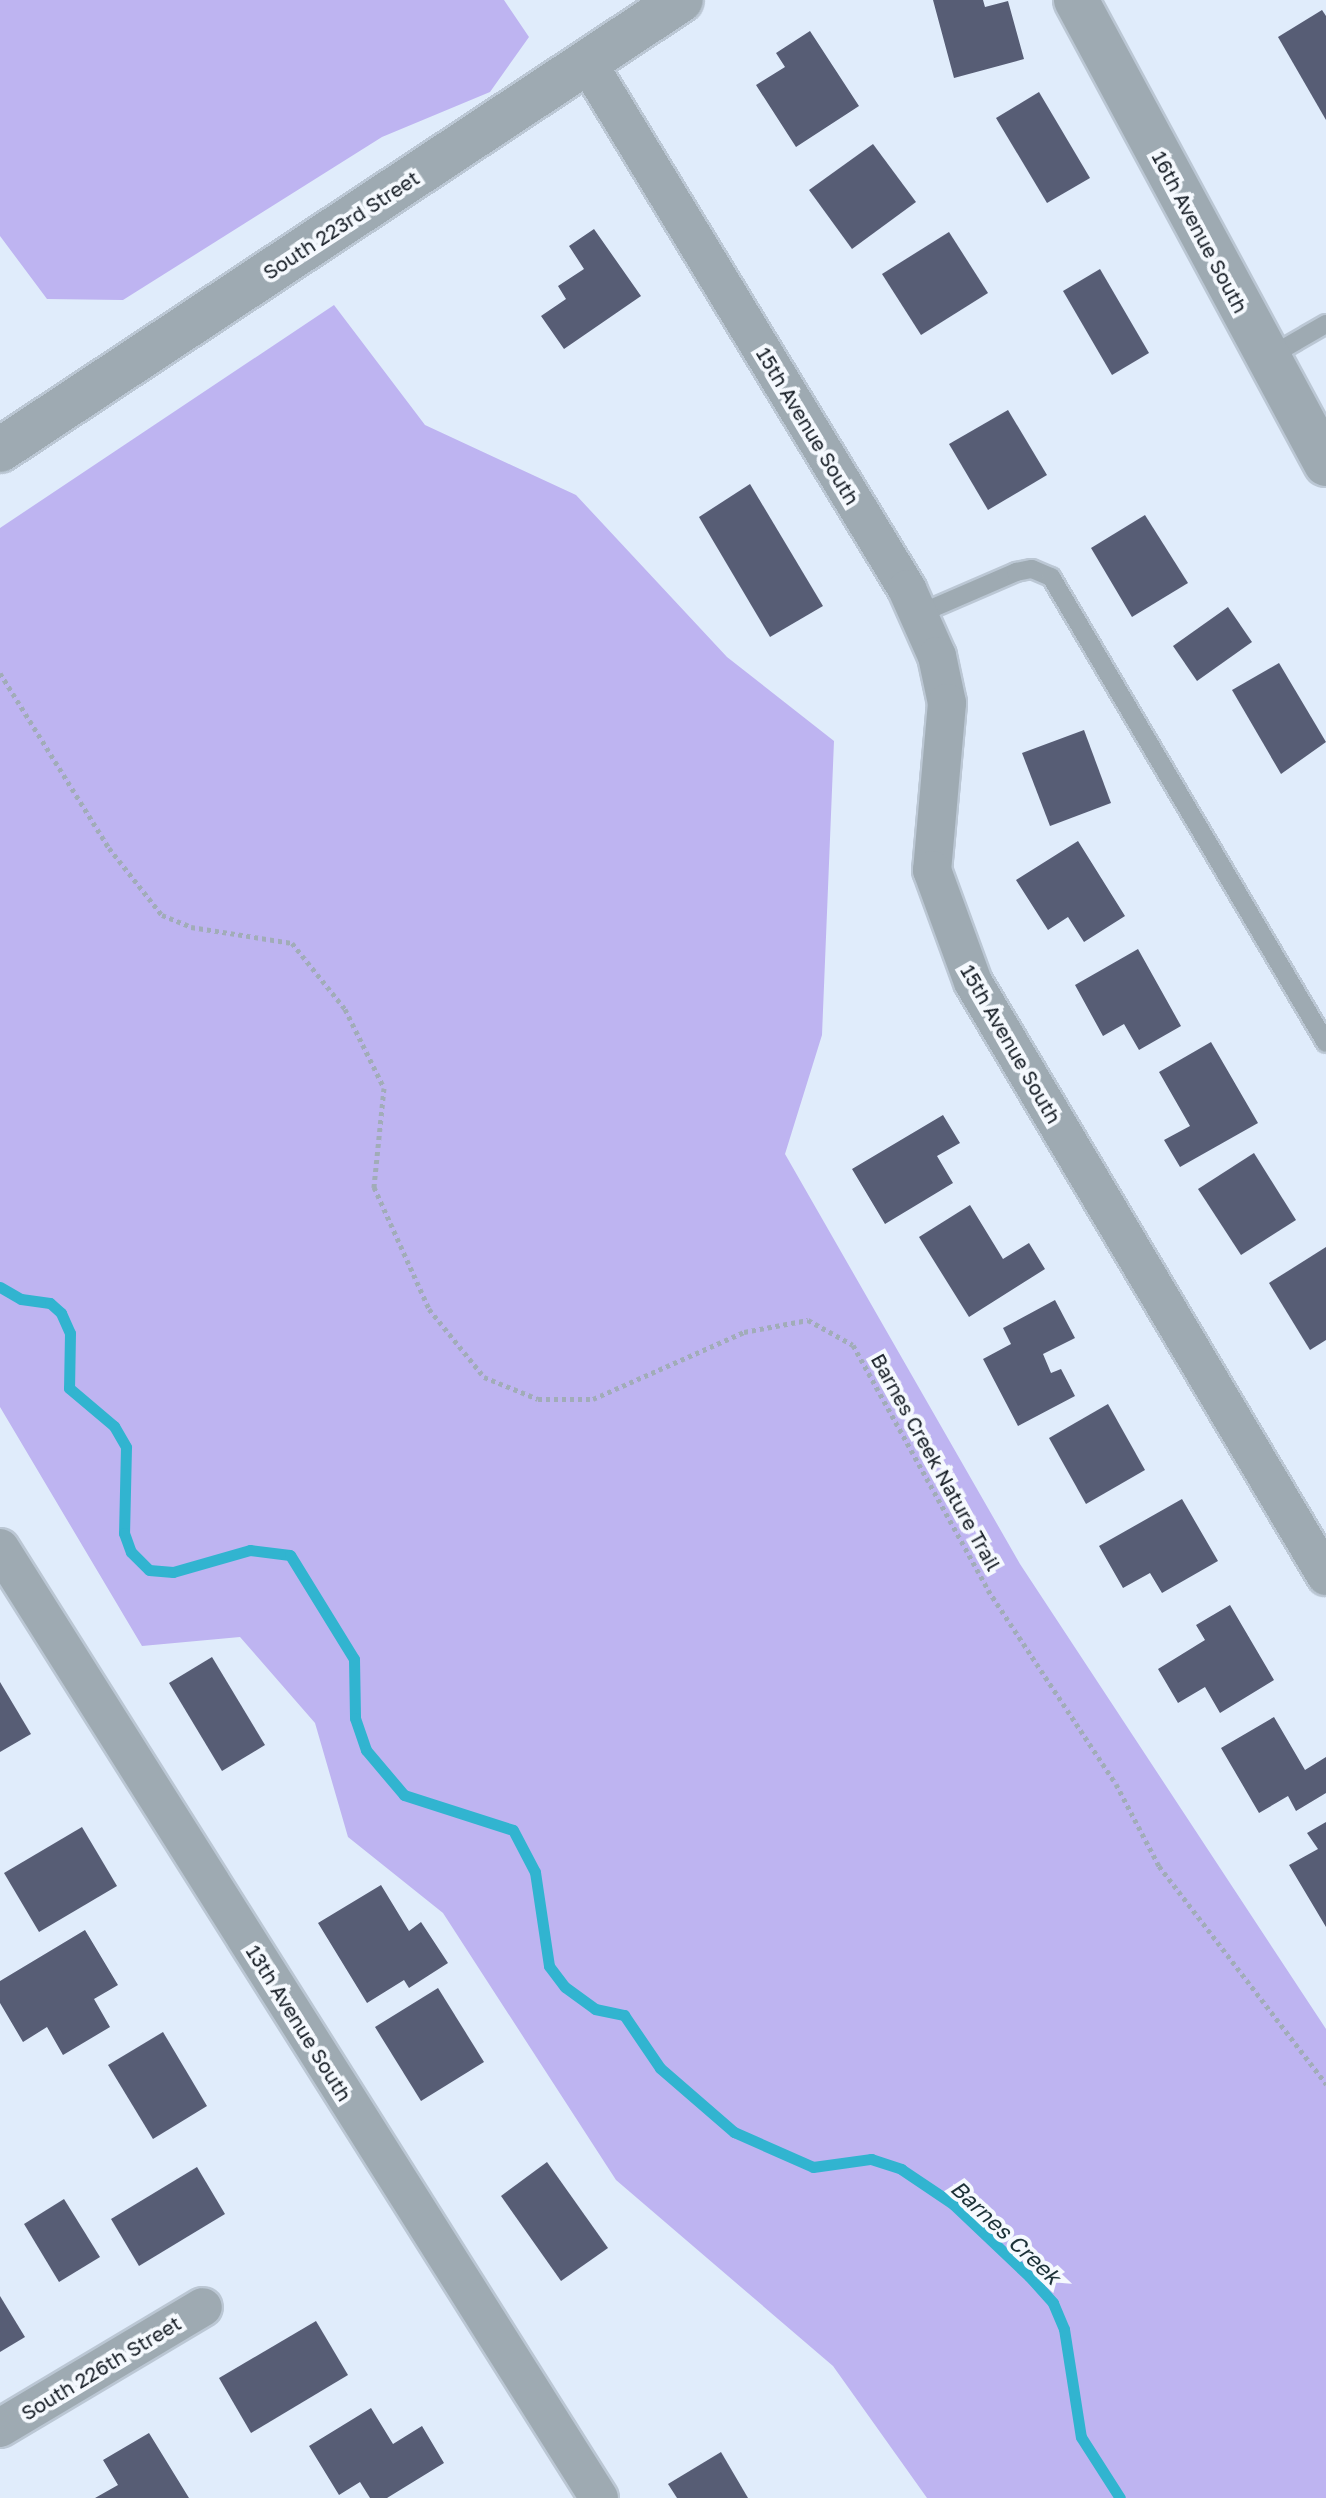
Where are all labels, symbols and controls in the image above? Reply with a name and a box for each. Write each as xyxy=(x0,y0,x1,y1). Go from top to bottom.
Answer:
street label: 16th Avenue South xyxy=(1147,147,1253,317)
street label: South 223rd Street xyxy=(258,166,424,284)
street label: 15th Avenue South xyxy=(752,343,864,509)
street label: 15th Avenue South xyxy=(956,960,1066,1128)
street label: Barnes Creek Nature Trail xyxy=(866,1349,1006,1575)
street label: 13th Avenue South xyxy=(241,1941,357,2105)
water label: Barnes Creek xyxy=(946,2174,1066,2290)
street label: South 226th Street xyxy=(17,2311,185,2425)

